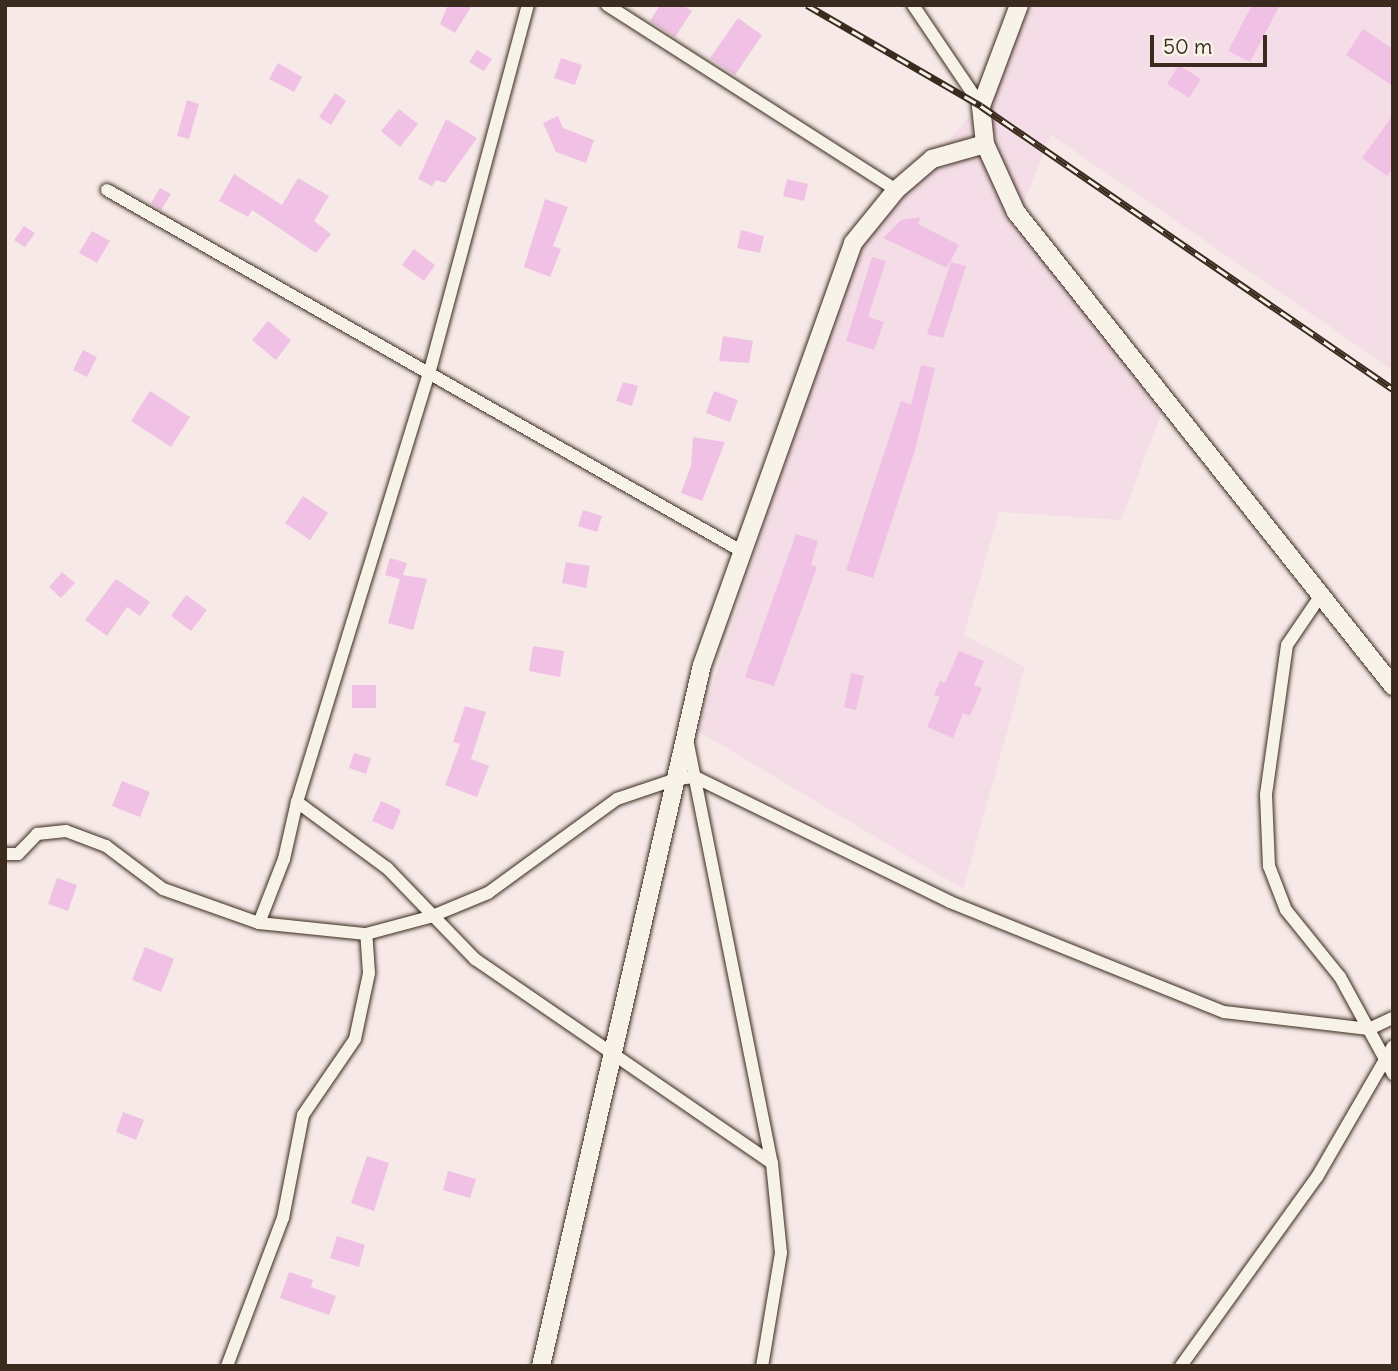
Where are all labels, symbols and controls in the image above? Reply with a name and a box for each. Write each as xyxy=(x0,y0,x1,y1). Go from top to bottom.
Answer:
scale bar xyxy=(1153,21,1270,65)
text: 50 m xyxy=(1163,33,1212,60)

